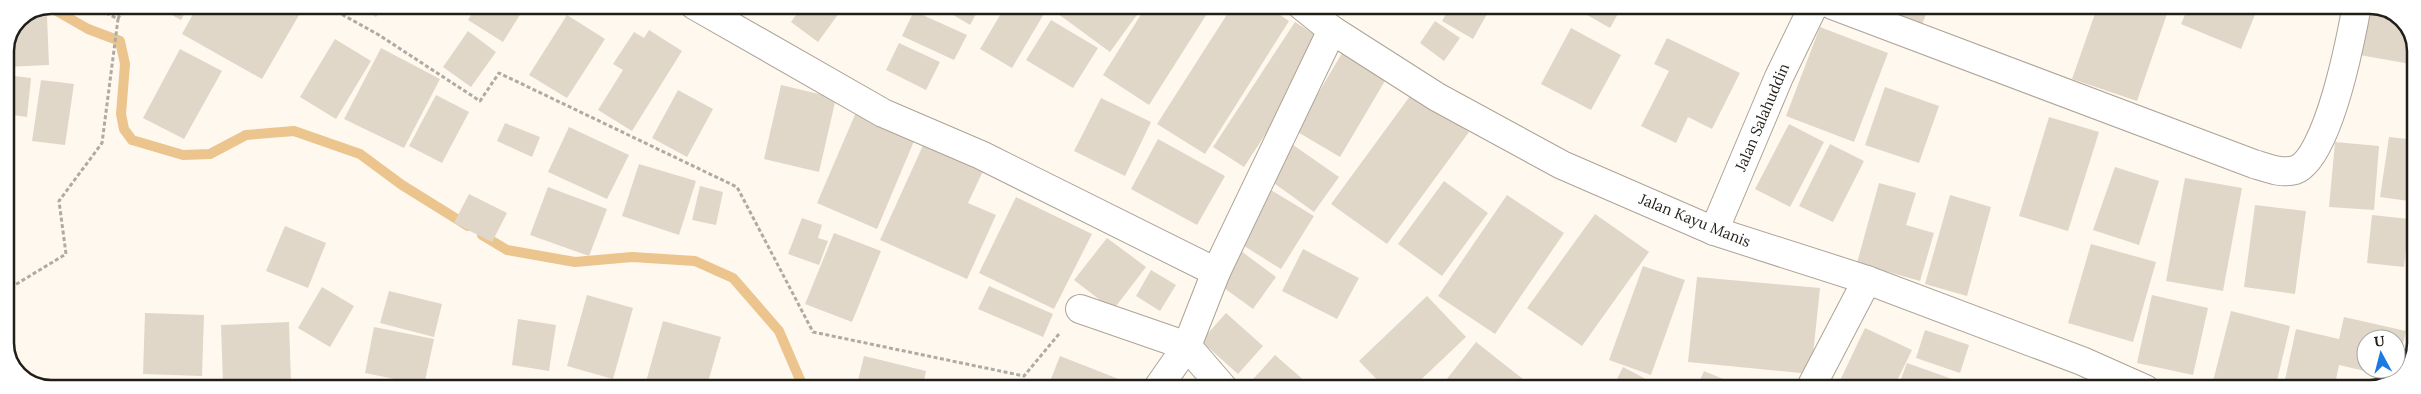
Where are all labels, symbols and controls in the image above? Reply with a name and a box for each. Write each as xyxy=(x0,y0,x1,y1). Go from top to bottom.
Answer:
street label: Jalan Salahuddin xyxy=(1730,60,1793,175)
street label: Jalan Kayu Manis xyxy=(1636,189,1753,251)
north arrow xyxy=(2356,329,2406,379)
text: U xyxy=(2373,331,2386,351)

